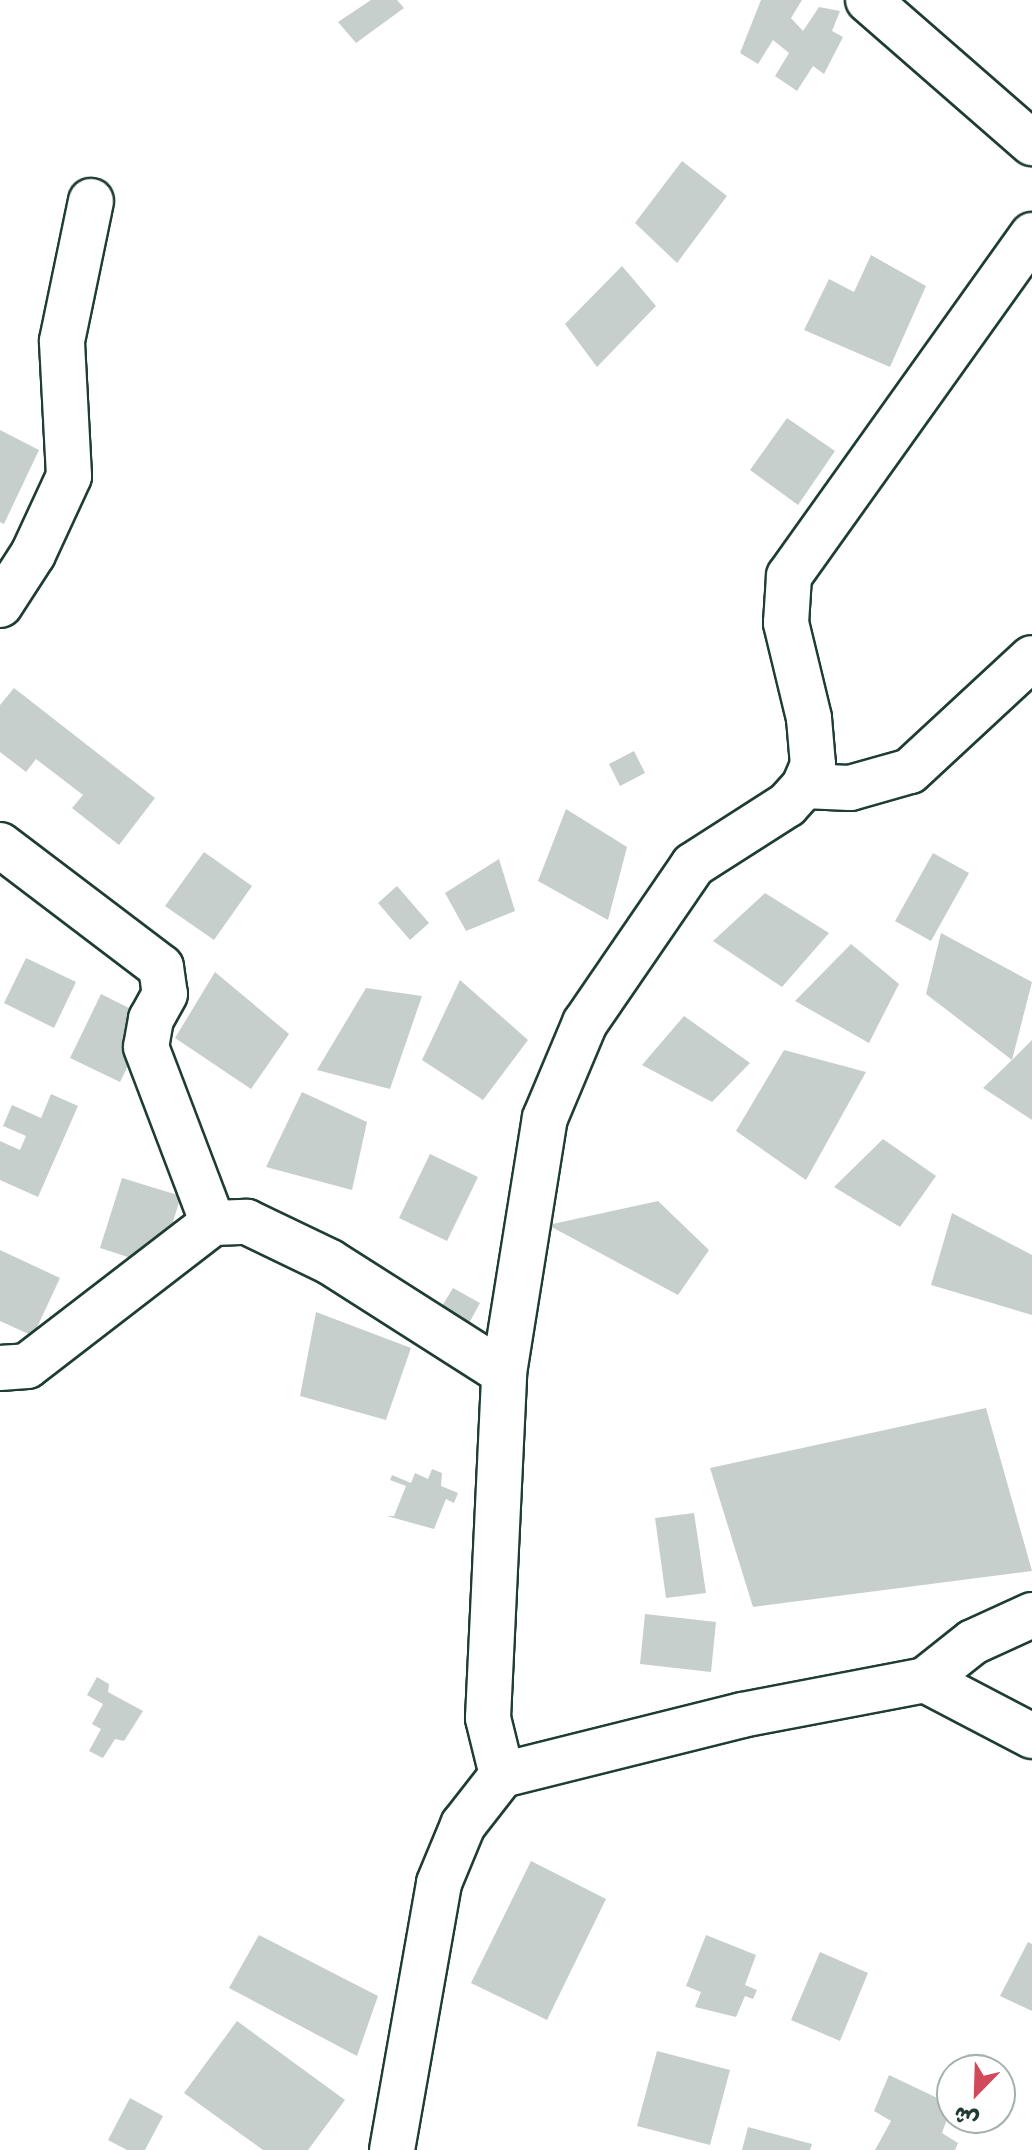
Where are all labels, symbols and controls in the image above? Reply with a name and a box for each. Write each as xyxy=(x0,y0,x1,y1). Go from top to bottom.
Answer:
north arrow xyxy=(936,2054,1016,2134)
text: ش xyxy=(950,2096,984,2134)

